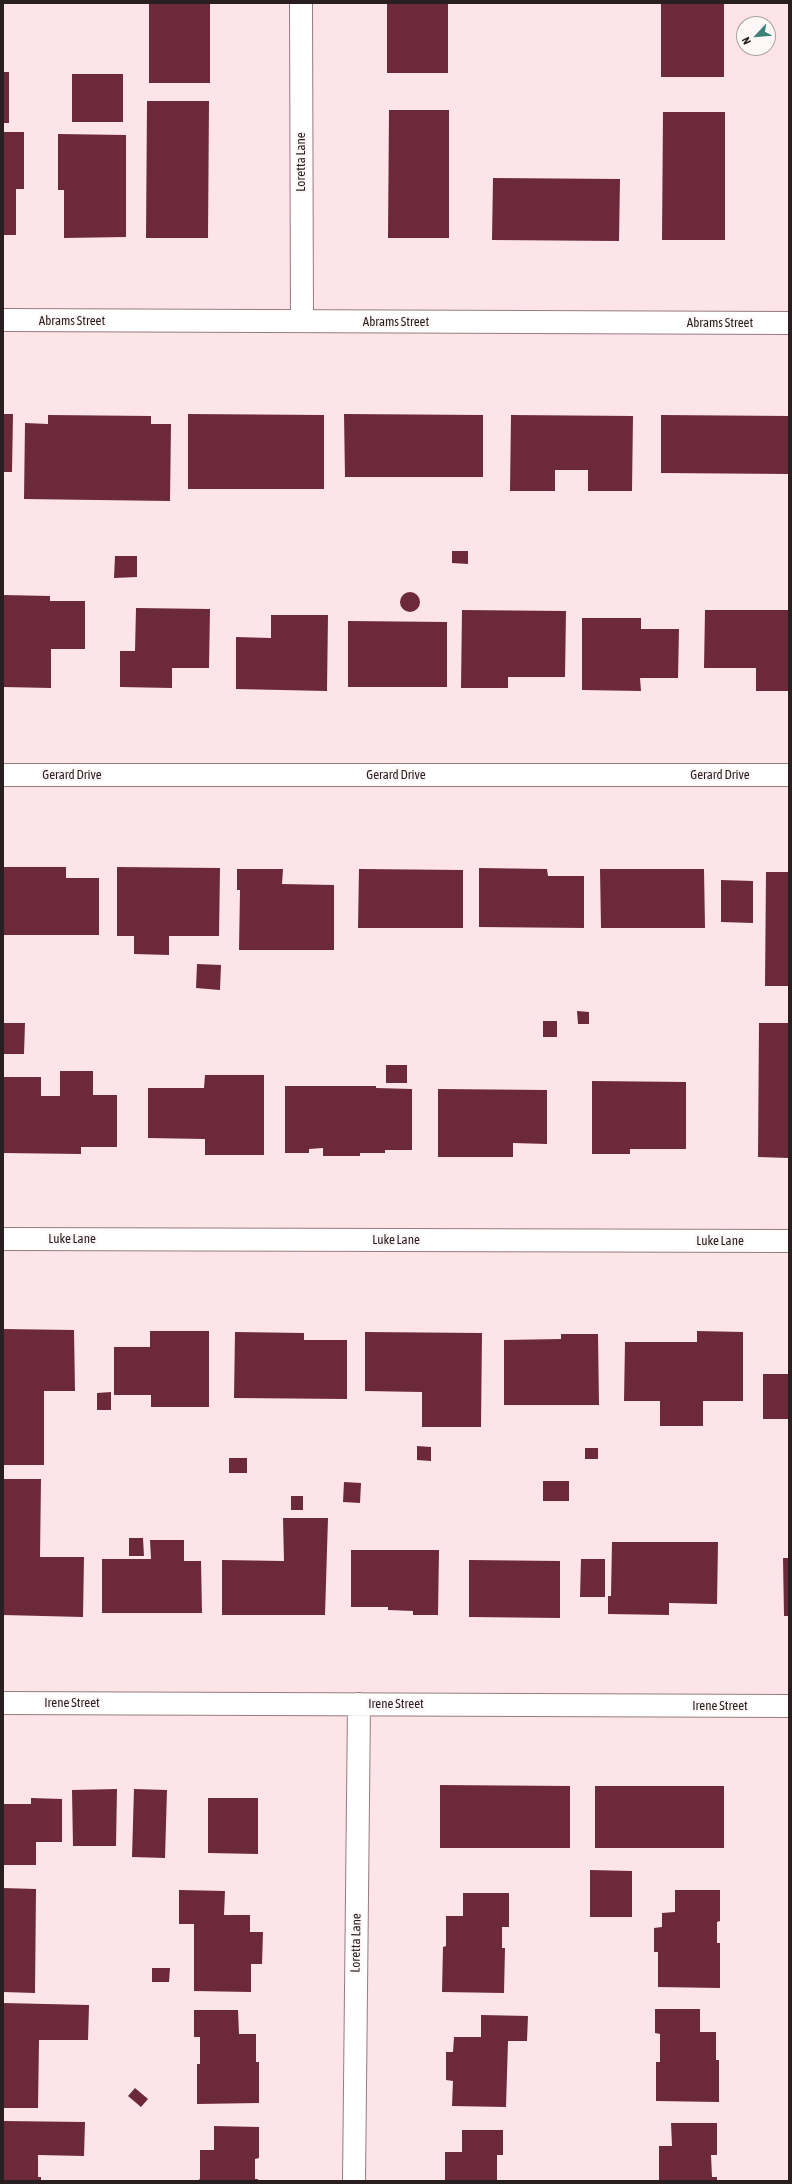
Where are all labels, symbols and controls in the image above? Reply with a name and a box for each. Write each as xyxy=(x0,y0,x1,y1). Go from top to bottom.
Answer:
north arrow xyxy=(736,16,776,56)
text: N xyxy=(739,35,753,46)
street label: Loretta Lane xyxy=(293,132,309,192)
street label: Abrams Street xyxy=(39,313,105,329)
street label: Abrams Street xyxy=(363,314,429,330)
street label: Abrams Street xyxy=(687,315,753,331)
street label: Gerard Drive xyxy=(42,767,102,783)
street label: Gerard Drive xyxy=(366,767,426,783)
street label: Gerard Drive xyxy=(690,767,750,783)
street label: Luke Lane xyxy=(48,1231,96,1247)
street label: Luke Lane xyxy=(372,1232,420,1248)
street label: Luke Lane xyxy=(696,1233,744,1249)
street label: Irene Street xyxy=(44,1695,100,1711)
street label: Irene Street xyxy=(368,1696,424,1712)
street label: Irene Street xyxy=(692,1698,748,1714)
street label: Loretta Lane xyxy=(348,1913,364,1973)

